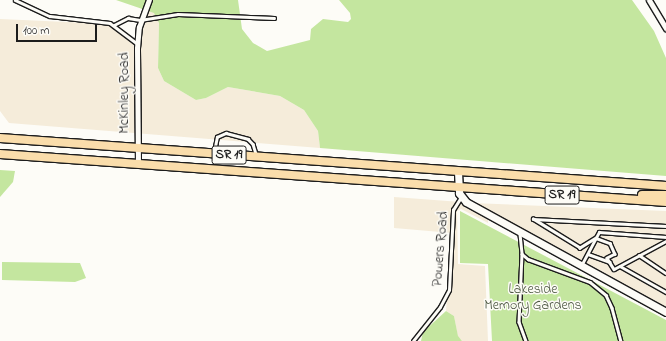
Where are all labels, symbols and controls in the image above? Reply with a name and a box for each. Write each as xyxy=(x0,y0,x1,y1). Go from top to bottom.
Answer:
scale bar xyxy=(18,16,99,42)
text: 100 m xyxy=(23,22,50,40)
street label: McKinley Road xyxy=(117,52,133,134)
road number: SR 19 xyxy=(211,144,247,166)
road number: SR 19 xyxy=(544,184,580,206)
street label: Powers Road xyxy=(429,211,453,287)
park label: Lakeside Memory Gardens xyxy=(484,282,582,314)

